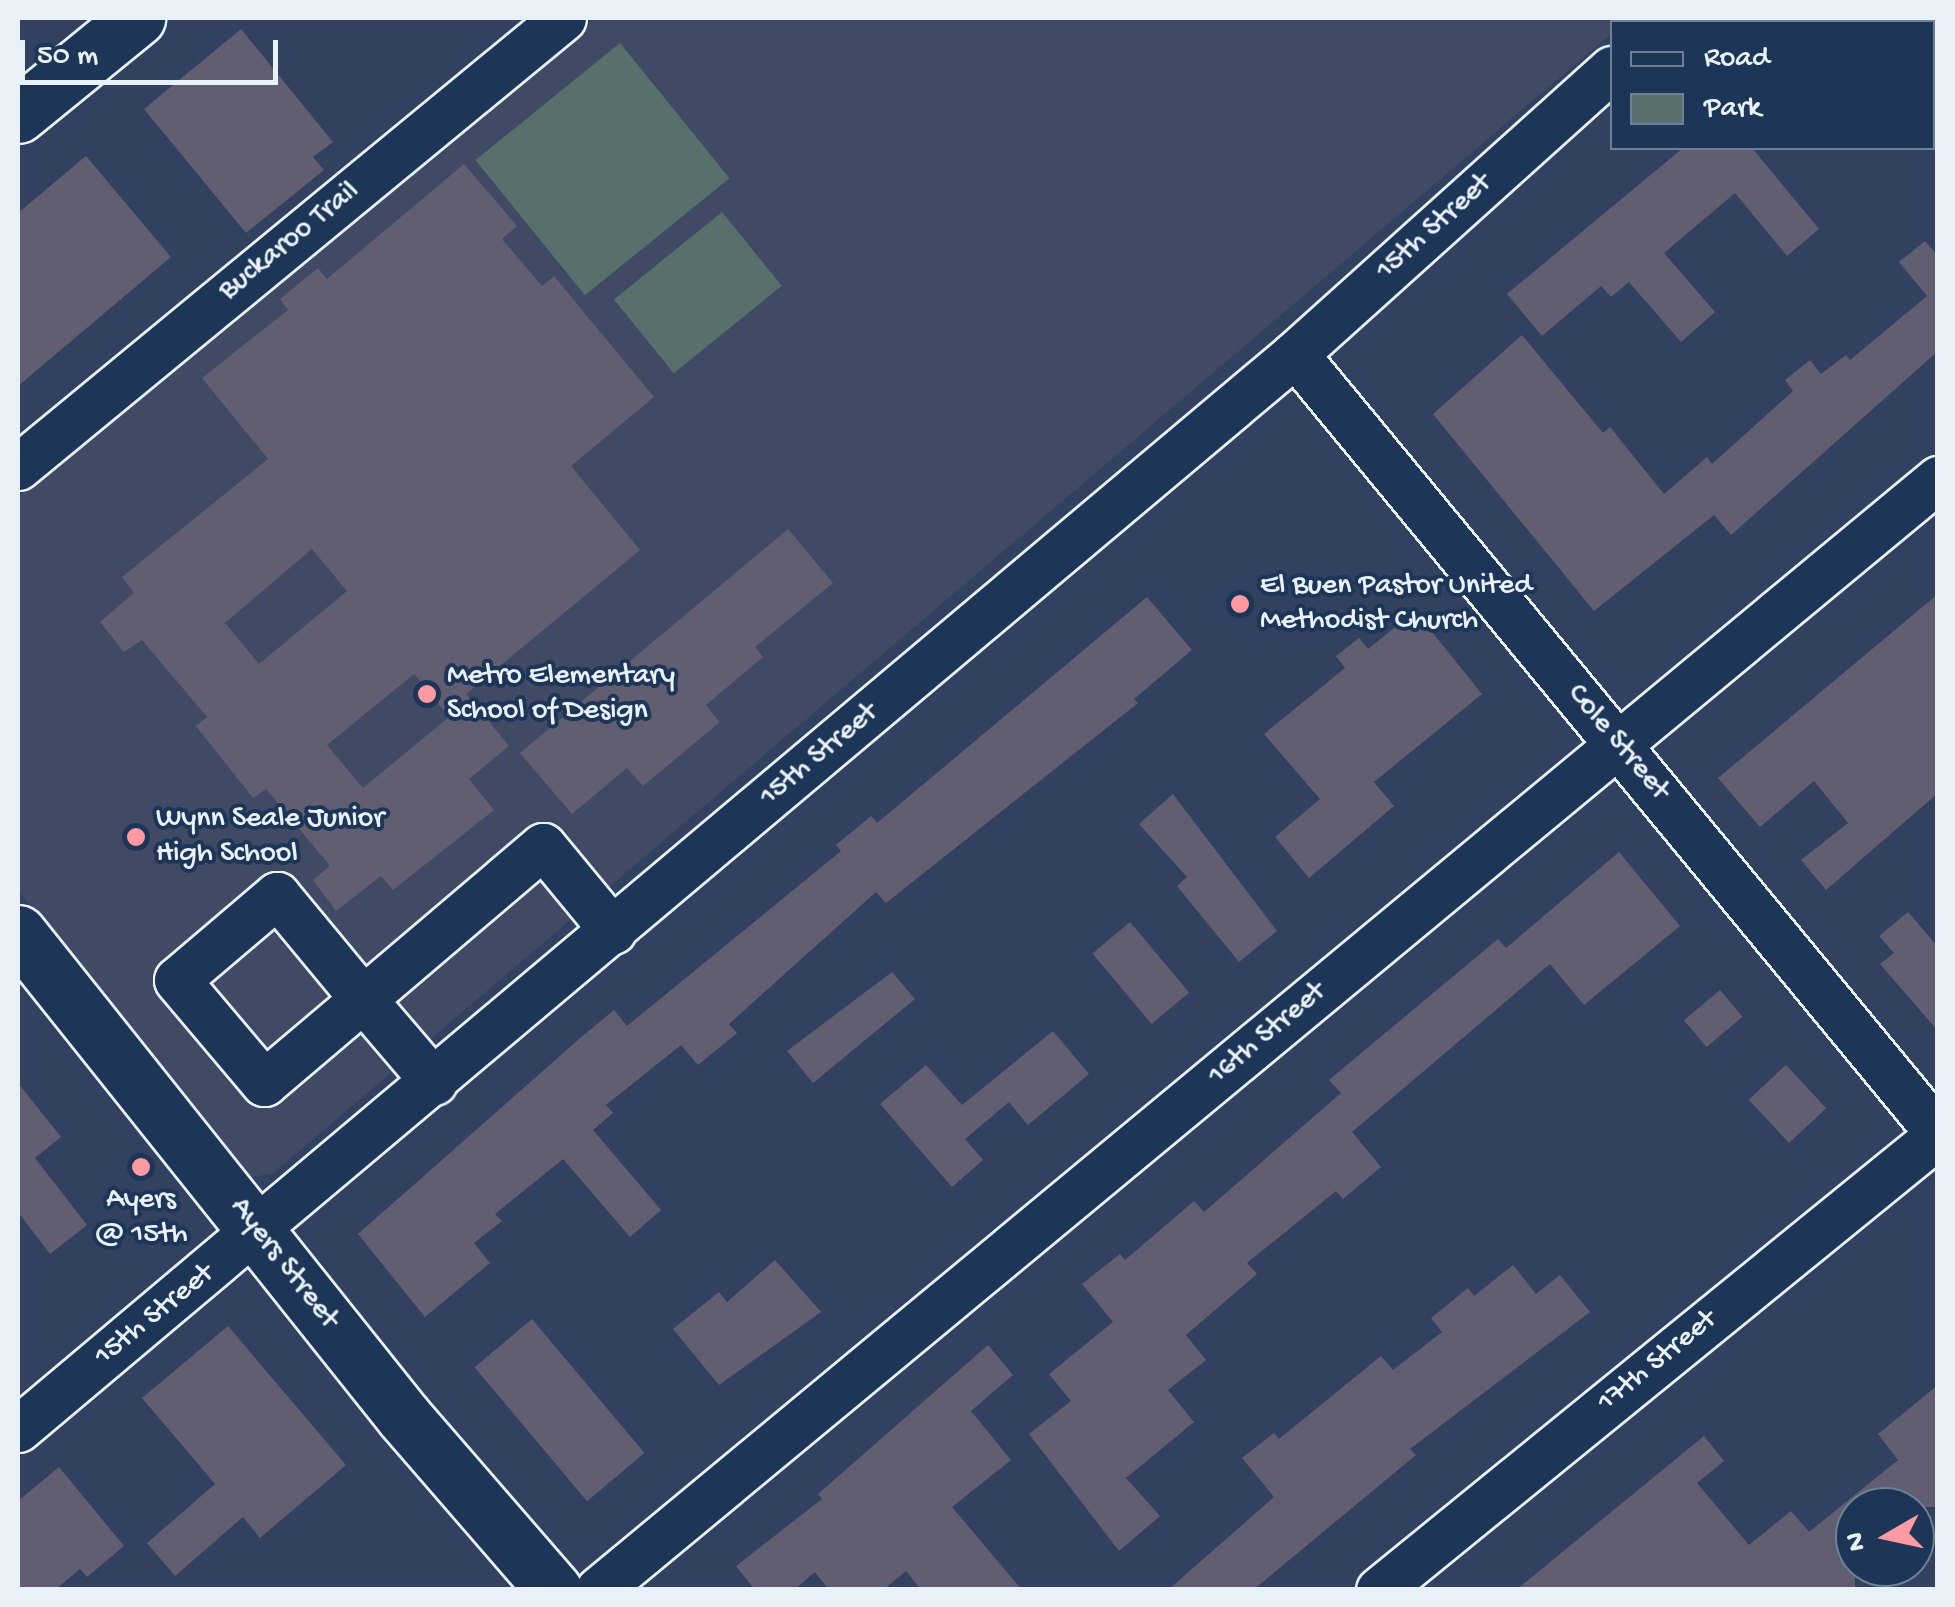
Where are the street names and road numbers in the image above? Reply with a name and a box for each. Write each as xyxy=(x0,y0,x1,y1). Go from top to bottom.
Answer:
street label: 15th Street xyxy=(1370,167,1500,289)
street label: Buckaroo Trail xyxy=(212,174,368,310)
street label: Cole Street xyxy=(1558,677,1676,809)
street label: 15th Street xyxy=(754,696,886,816)
street label: 16th Street xyxy=(1202,975,1334,1095)
street label: Ayers Street xyxy=(221,1191,345,1337)
street label: 15th Street xyxy=(88,1257,222,1375)
street label: 17th Street xyxy=(1591,1303,1725,1421)

